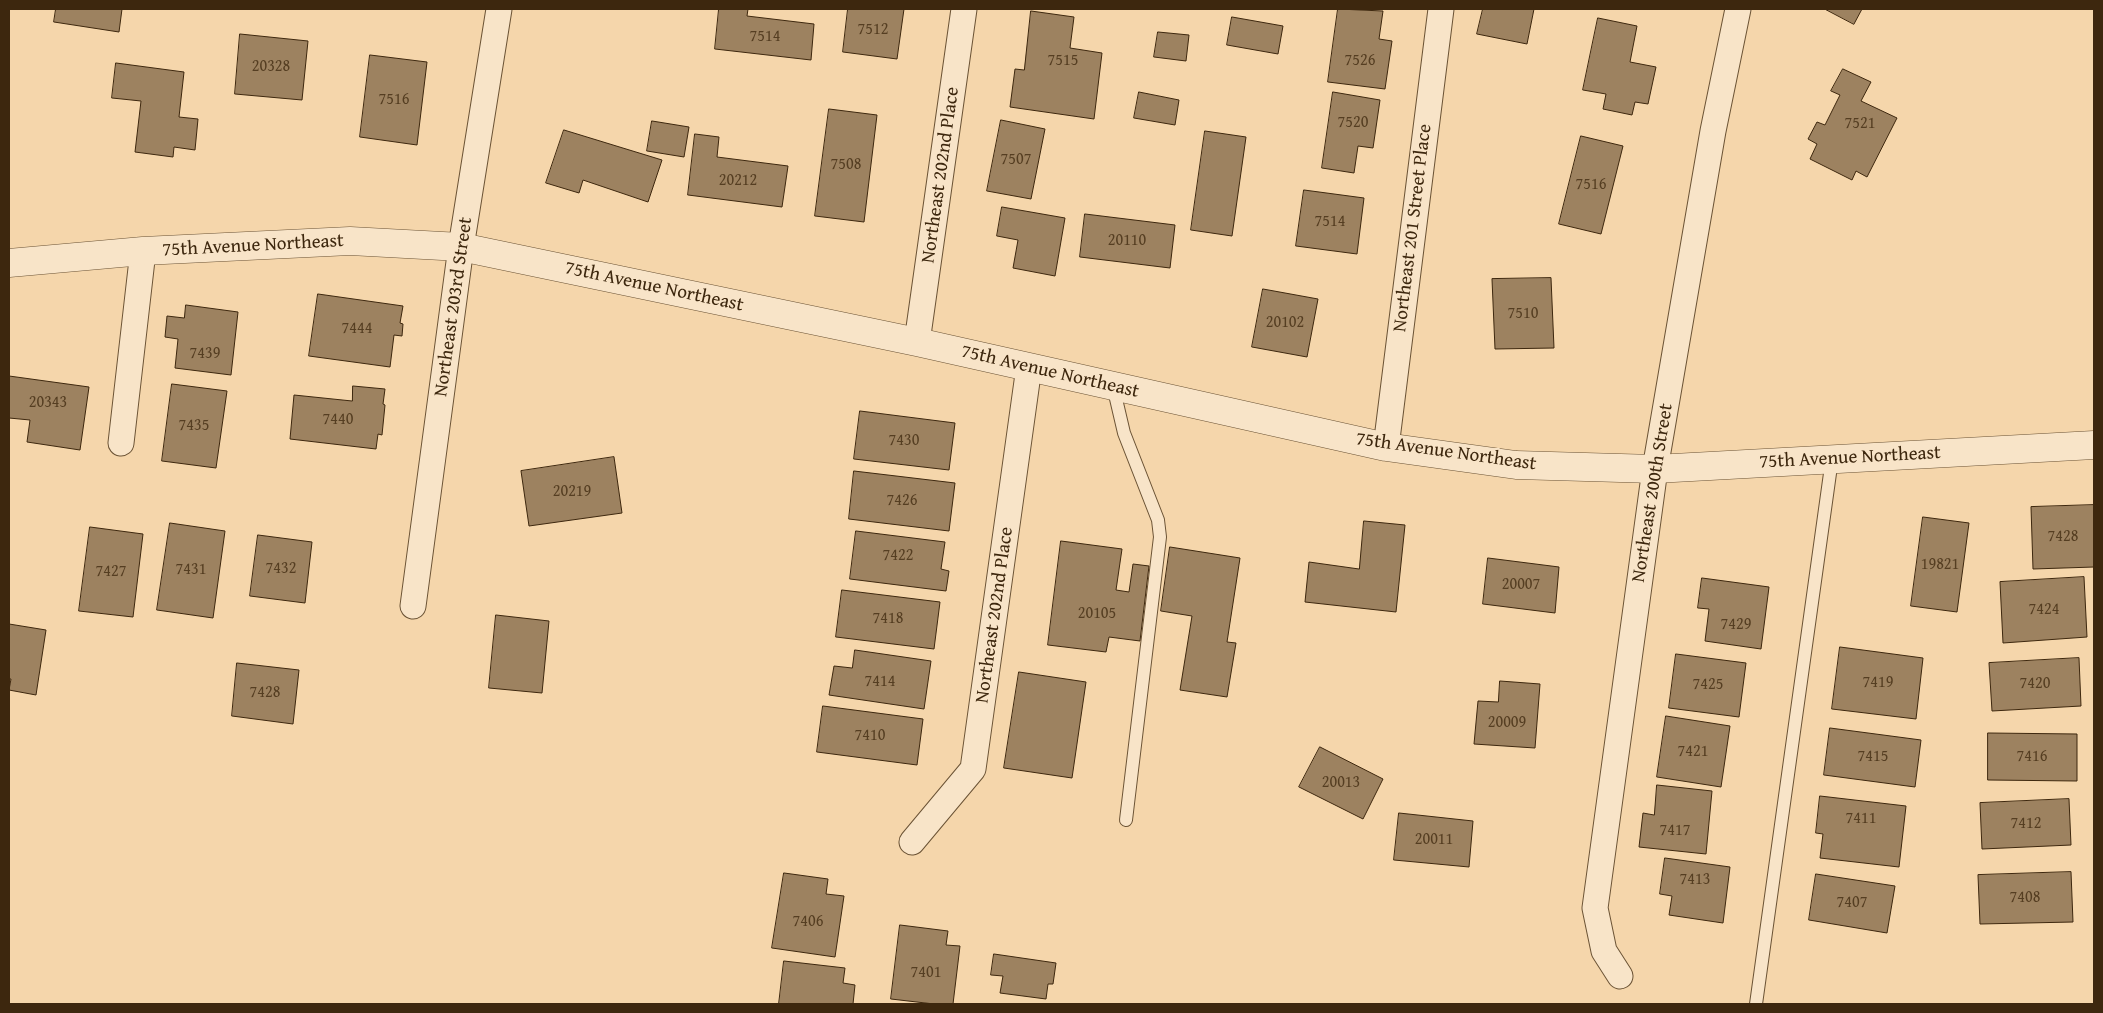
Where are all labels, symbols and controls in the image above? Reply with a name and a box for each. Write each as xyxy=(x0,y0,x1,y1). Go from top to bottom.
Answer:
house number: 7512 xyxy=(858,20,888,40)
house number: 7514 xyxy=(750,27,780,47)
house number: 7515 xyxy=(1048,51,1078,71)
house number: 7526 xyxy=(1345,51,1375,71)
house number: 20328 xyxy=(252,57,290,77)
street label: Northeast 202nd Place xyxy=(917,85,965,265)
house number: 7516 xyxy=(379,90,409,110)
house number: 7520 xyxy=(1338,113,1368,133)
house number: 7521 xyxy=(1845,114,1875,134)
street label: Northeast 201 Street Place xyxy=(1389,123,1437,333)
house number: 7507 xyxy=(1001,150,1031,170)
house number: 7508 xyxy=(831,155,861,175)
house number: 20212 xyxy=(719,171,757,191)
house number: 7516 xyxy=(1576,175,1606,195)
house number: 7514 xyxy=(1315,212,1345,232)
street label: Northeast 203rd Street xyxy=(430,216,478,398)
street label: 75th Avenue Northeast xyxy=(162,230,344,262)
house number: 20110 xyxy=(1108,231,1146,251)
street label: 75th Avenue Northeast xyxy=(563,257,745,317)
house number: 7510 xyxy=(1508,304,1538,324)
house number: 20102 xyxy=(1266,313,1304,333)
house number: 7444 xyxy=(342,319,372,339)
street label: 75th Avenue Northeast xyxy=(959,340,1141,404)
house number: 7439 xyxy=(190,344,220,364)
house number: 20343 xyxy=(29,393,67,413)
street label: Northeast 200th Street xyxy=(1628,402,1678,584)
house number: 7440 xyxy=(323,410,353,430)
house number: 7435 xyxy=(179,416,209,436)
street label: 75th Avenue Northeast xyxy=(1354,428,1538,476)
house number: 7430 xyxy=(889,431,919,451)
street label: 75th Avenue Northeast xyxy=(1759,442,1941,474)
house number: 20219 xyxy=(553,482,591,502)
house number: 7426 xyxy=(887,491,917,511)
street label: Northeast 202nd Place xyxy=(971,525,1019,705)
house number: 7428 xyxy=(2048,527,2078,547)
house number: 7422 xyxy=(883,546,913,566)
house number: 19821 xyxy=(1921,555,1959,575)
house number: 7432 xyxy=(266,559,296,579)
house number: 7431 xyxy=(176,560,206,580)
house number: 7427 xyxy=(96,562,126,582)
house number: 20007 xyxy=(1502,575,1540,595)
house number: 7424 xyxy=(2029,600,2059,620)
house number: 20105 xyxy=(1078,604,1116,624)
house number: 7418 xyxy=(873,609,903,629)
house number: 7429 xyxy=(1721,615,1751,635)
house number: 7414 xyxy=(865,672,895,692)
house number: 7419 xyxy=(1863,673,1893,693)
house number: 7420 xyxy=(2020,674,2050,694)
house number: 7425 xyxy=(1693,675,1723,695)
house number: 7428 xyxy=(250,683,280,703)
house number: 20009 xyxy=(1488,713,1526,733)
house number: 7410 xyxy=(855,726,885,746)
house number: 7421 xyxy=(1678,742,1708,762)
house number: 7415 xyxy=(1858,747,1888,767)
house number: 7416 xyxy=(2017,747,2047,767)
house number: 20013 xyxy=(1322,773,1360,793)
house number: 7411 xyxy=(1846,809,1876,829)
house number: 7412 xyxy=(2011,814,2041,834)
house number: 7417 xyxy=(1660,821,1690,841)
house number: 20011 xyxy=(1415,830,1453,850)
house number: 7413 xyxy=(1680,870,1710,890)
house number: 7408 xyxy=(2010,888,2040,908)
house number: 7407 xyxy=(1837,893,1867,913)
house number: 7406 xyxy=(793,912,823,932)
house number: 7401 xyxy=(911,963,941,983)

